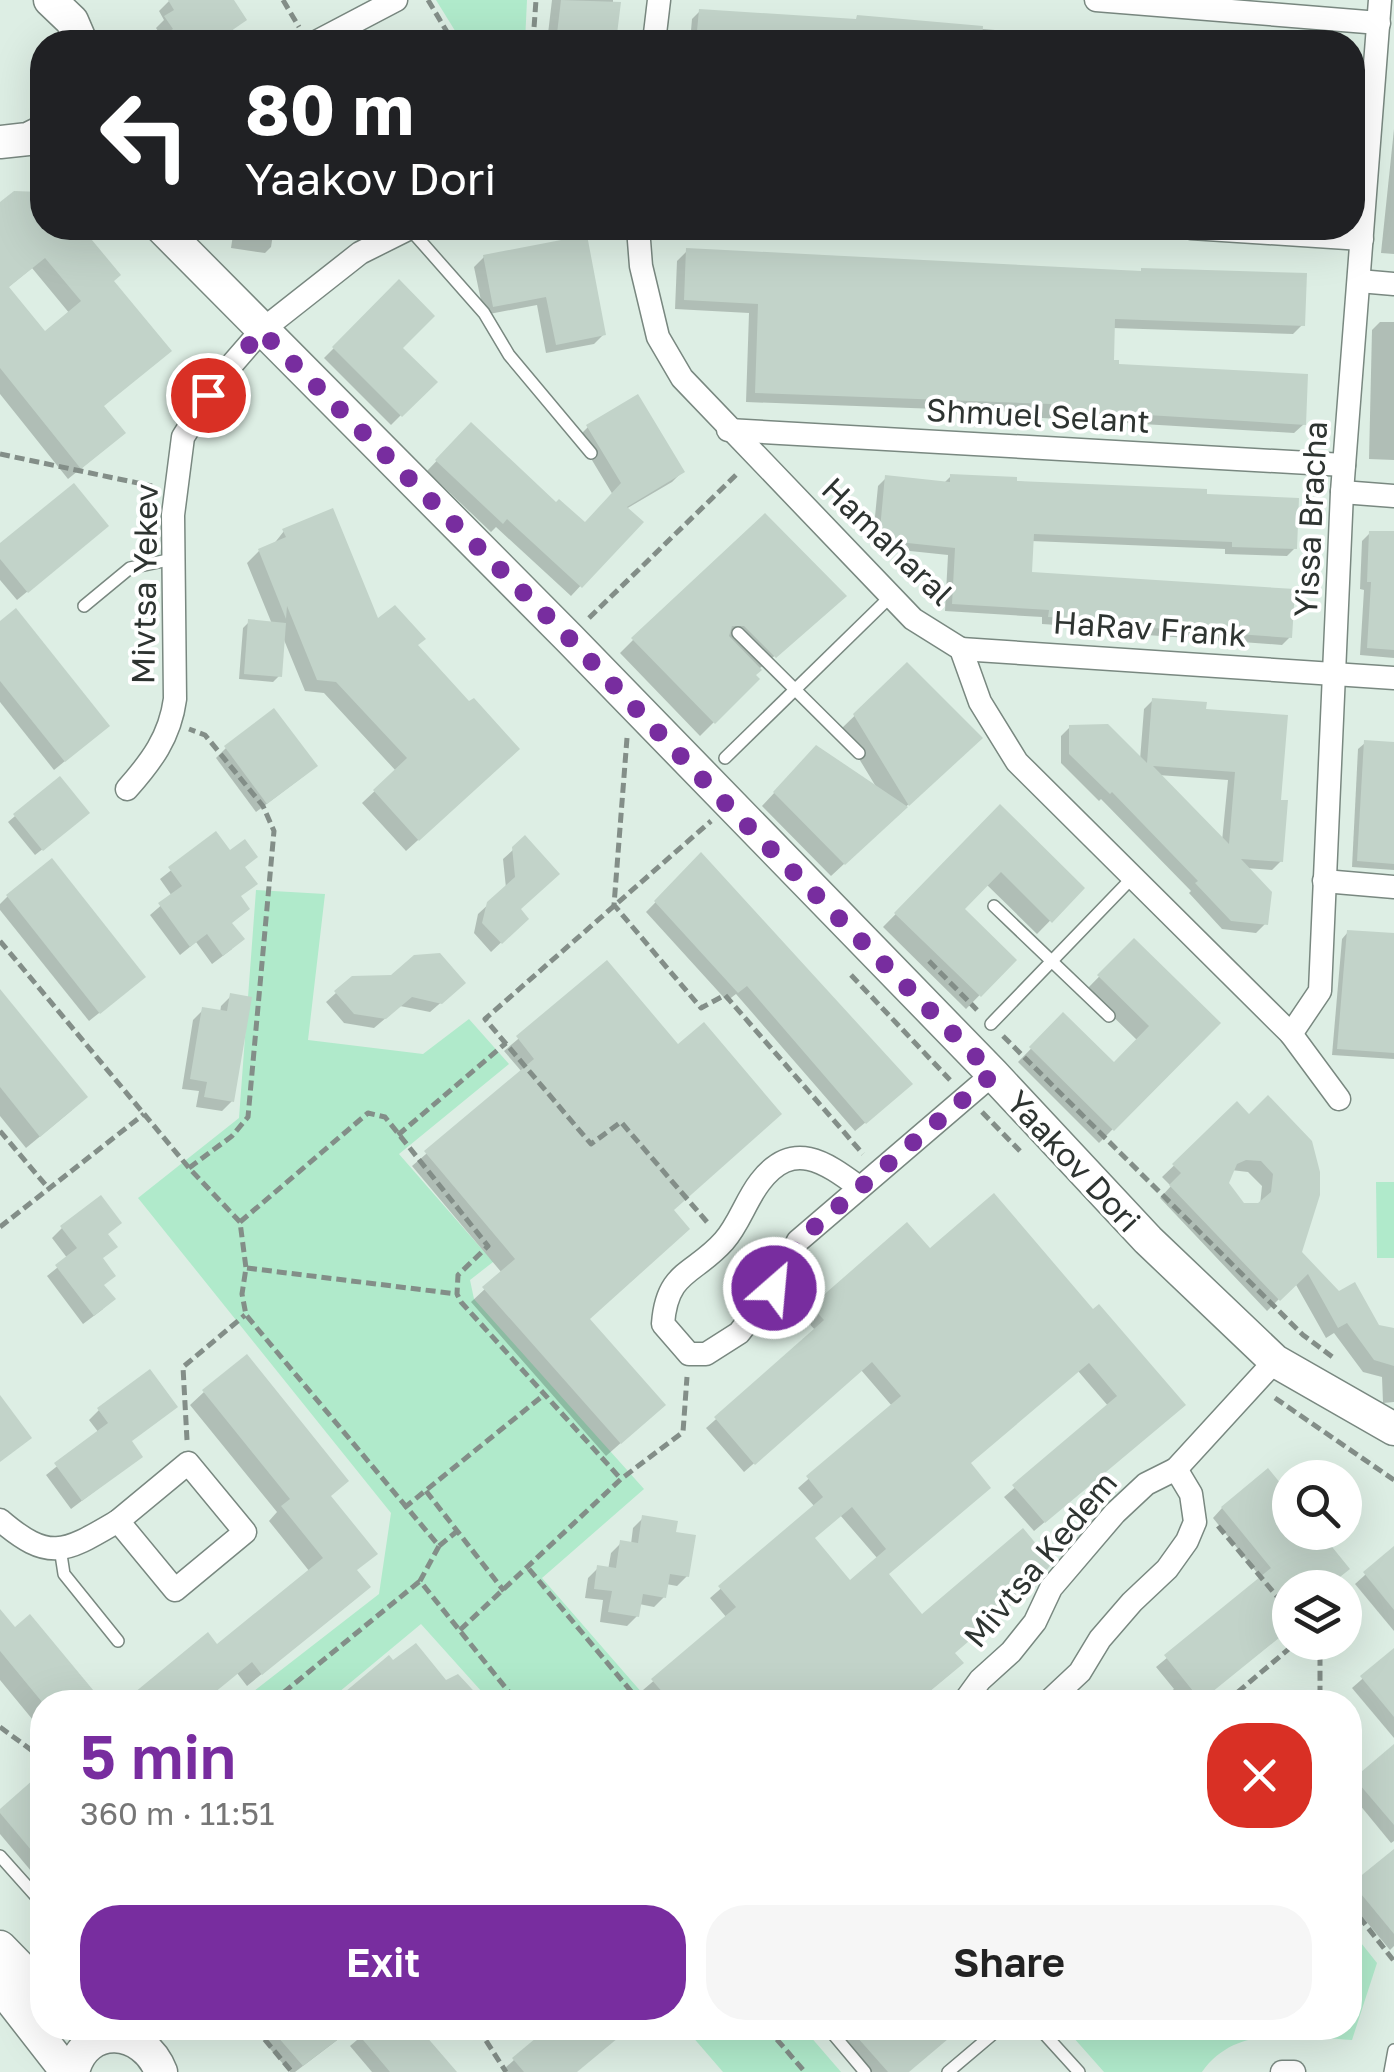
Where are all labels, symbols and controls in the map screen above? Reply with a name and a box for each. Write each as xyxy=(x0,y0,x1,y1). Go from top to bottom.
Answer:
text: 80 m xyxy=(245,66,414,150)
icon: left xyxy=(80,70,210,200)
text: Yaakov Dori xyxy=(245,151,496,205)
pin xyxy=(166,353,251,438)
icon: arrive xyxy=(181,368,236,423)
street label: Shmuel Selant xyxy=(925,390,1151,440)
street label: Yissa Bracha xyxy=(1286,420,1334,618)
street label: Hamaharal xyxy=(815,469,961,613)
street label: Mivtsa Yekev xyxy=(123,483,165,685)
street label: HaRav Frank xyxy=(1052,602,1248,654)
street label: Yaakov Dori xyxy=(999,1083,1149,1239)
position arrow xyxy=(722,1236,826,1340)
map controls xyxy=(1272,1460,1362,1660)
button: search xyxy=(1272,1460,1362,1550)
street label: Mivtsa Kedem xyxy=(956,1464,1124,1654)
button: layers xyxy=(1272,1570,1362,1660)
text: 5 min xyxy=(80,1720,236,1792)
button: close xyxy=(1207,1723,1312,1828)
text: 360 m · 11:51 xyxy=(80,1794,275,1832)
button: Exit xyxy=(80,1905,686,2020)
button: Share xyxy=(706,1905,1312,2020)

